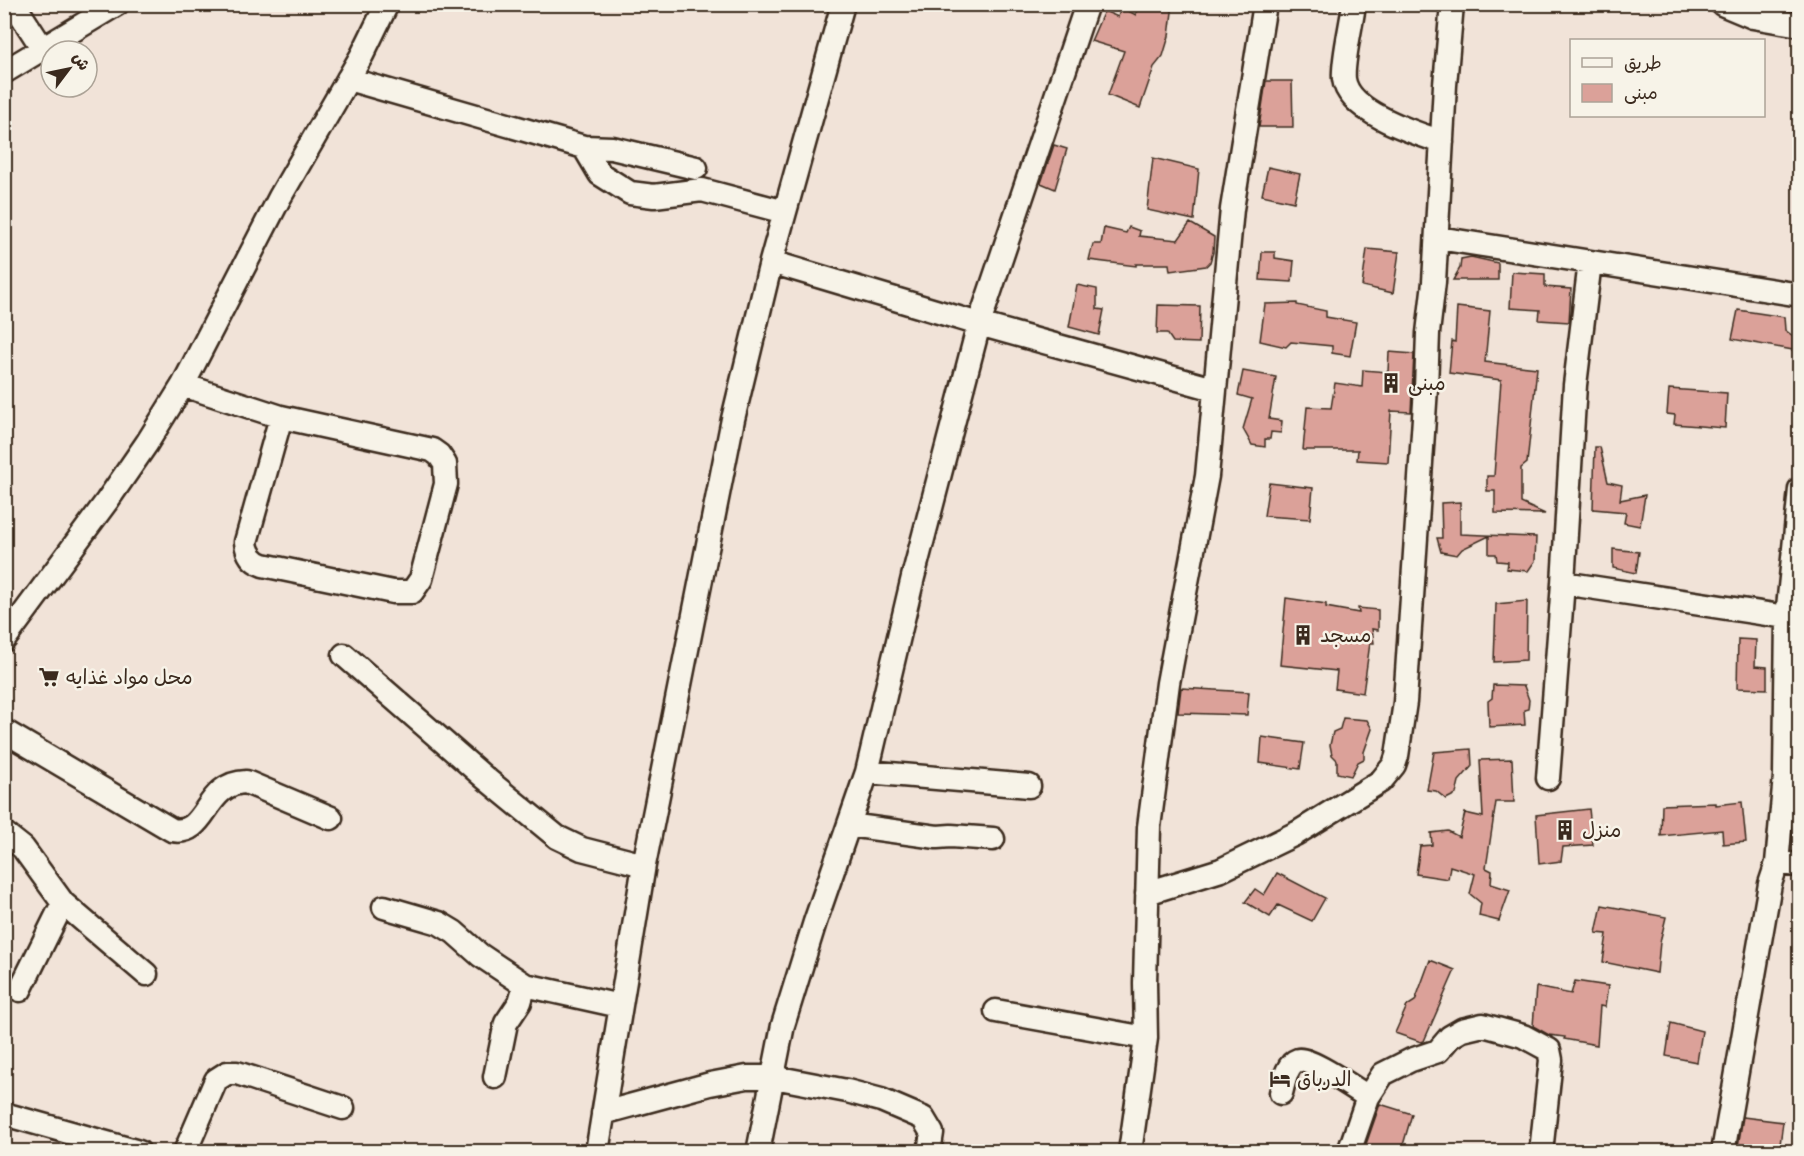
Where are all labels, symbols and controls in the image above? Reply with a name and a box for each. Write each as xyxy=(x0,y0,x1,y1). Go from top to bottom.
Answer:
north arrow xyxy=(39,39,99,99)
legend xyxy=(1570,39,1765,117)
text: ش xyxy=(66,50,91,75)
text: طريق xyxy=(1624,55,1662,76)
text: مبنى xyxy=(1624,85,1658,106)
building icon: مبنى xyxy=(1379,371,1403,395)
place label: مبنى xyxy=(1408,375,1446,398)
building icon: مسجد xyxy=(1291,623,1315,647)
place label: مسجد xyxy=(1320,627,1371,650)
supermarket icon: محل مواد غذايه xyxy=(37,665,61,689)
place label: محل مواد غذايه xyxy=(66,668,193,692)
building icon: منزل xyxy=(1553,818,1577,842)
place label: منزل xyxy=(1582,821,1621,845)
hotel icon: الدرباق xyxy=(1268,1067,1292,1091)
place label: الدرباق xyxy=(1297,1070,1352,1094)

